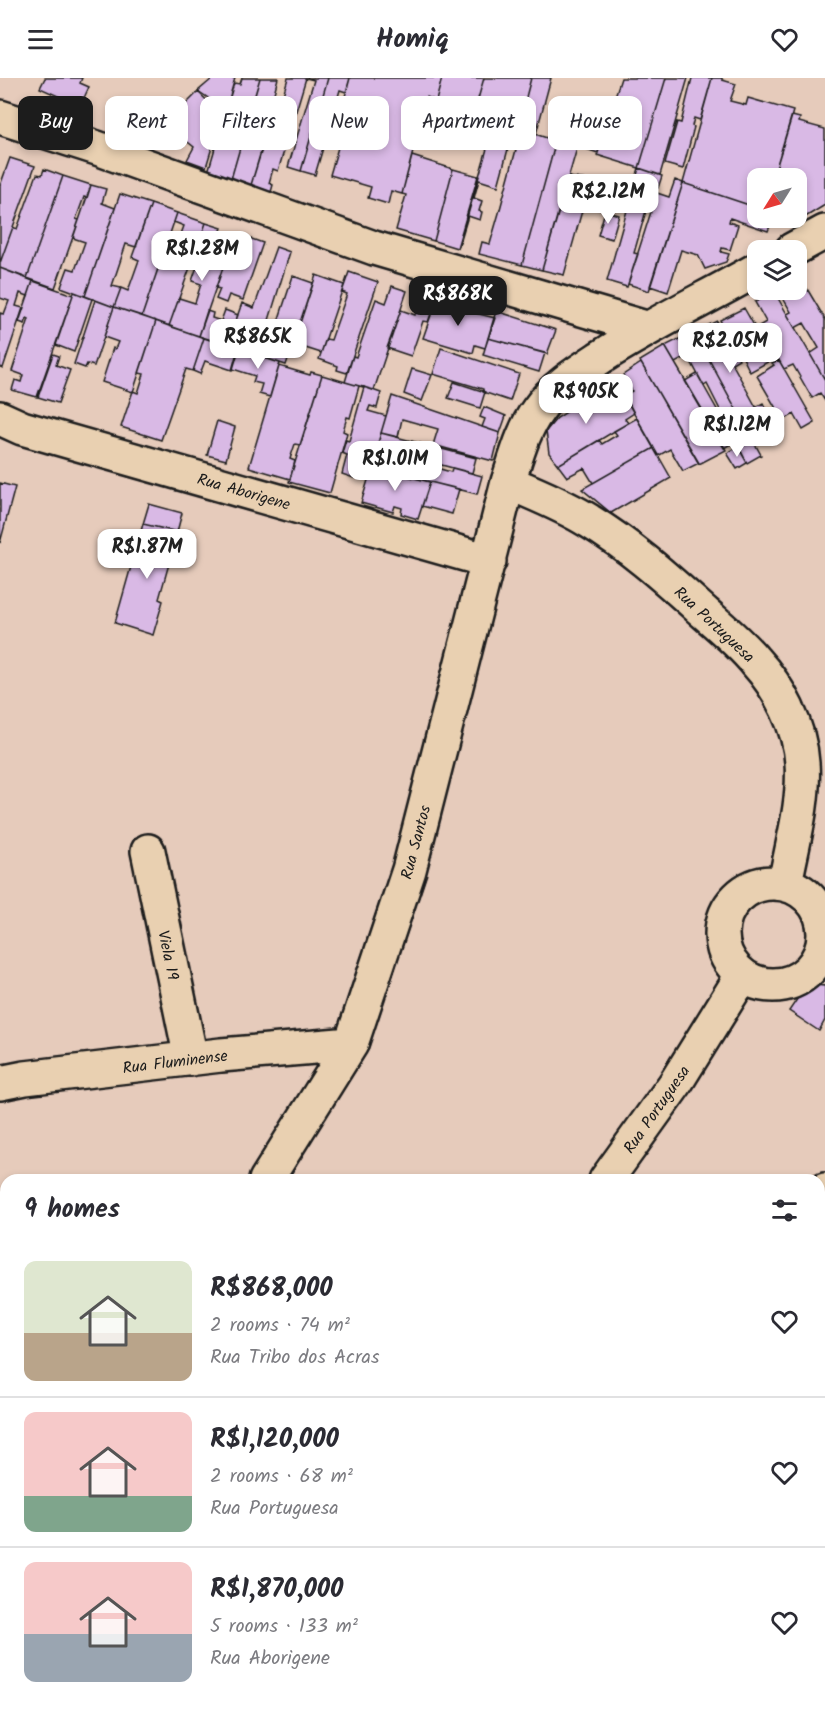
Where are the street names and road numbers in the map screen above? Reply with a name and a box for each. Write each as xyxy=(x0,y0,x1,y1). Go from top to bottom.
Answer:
street label: Rua Aborigene xyxy=(194,467,293,518)
street label: Rua Portuguesa xyxy=(668,581,760,669)
street label: Rua Santos xyxy=(395,802,438,882)
street label: Viela 19 xyxy=(150,928,185,983)
street label: Rua Fluminense xyxy=(121,1044,229,1081)
street label: Rua Portuguesa xyxy=(617,1061,697,1159)

